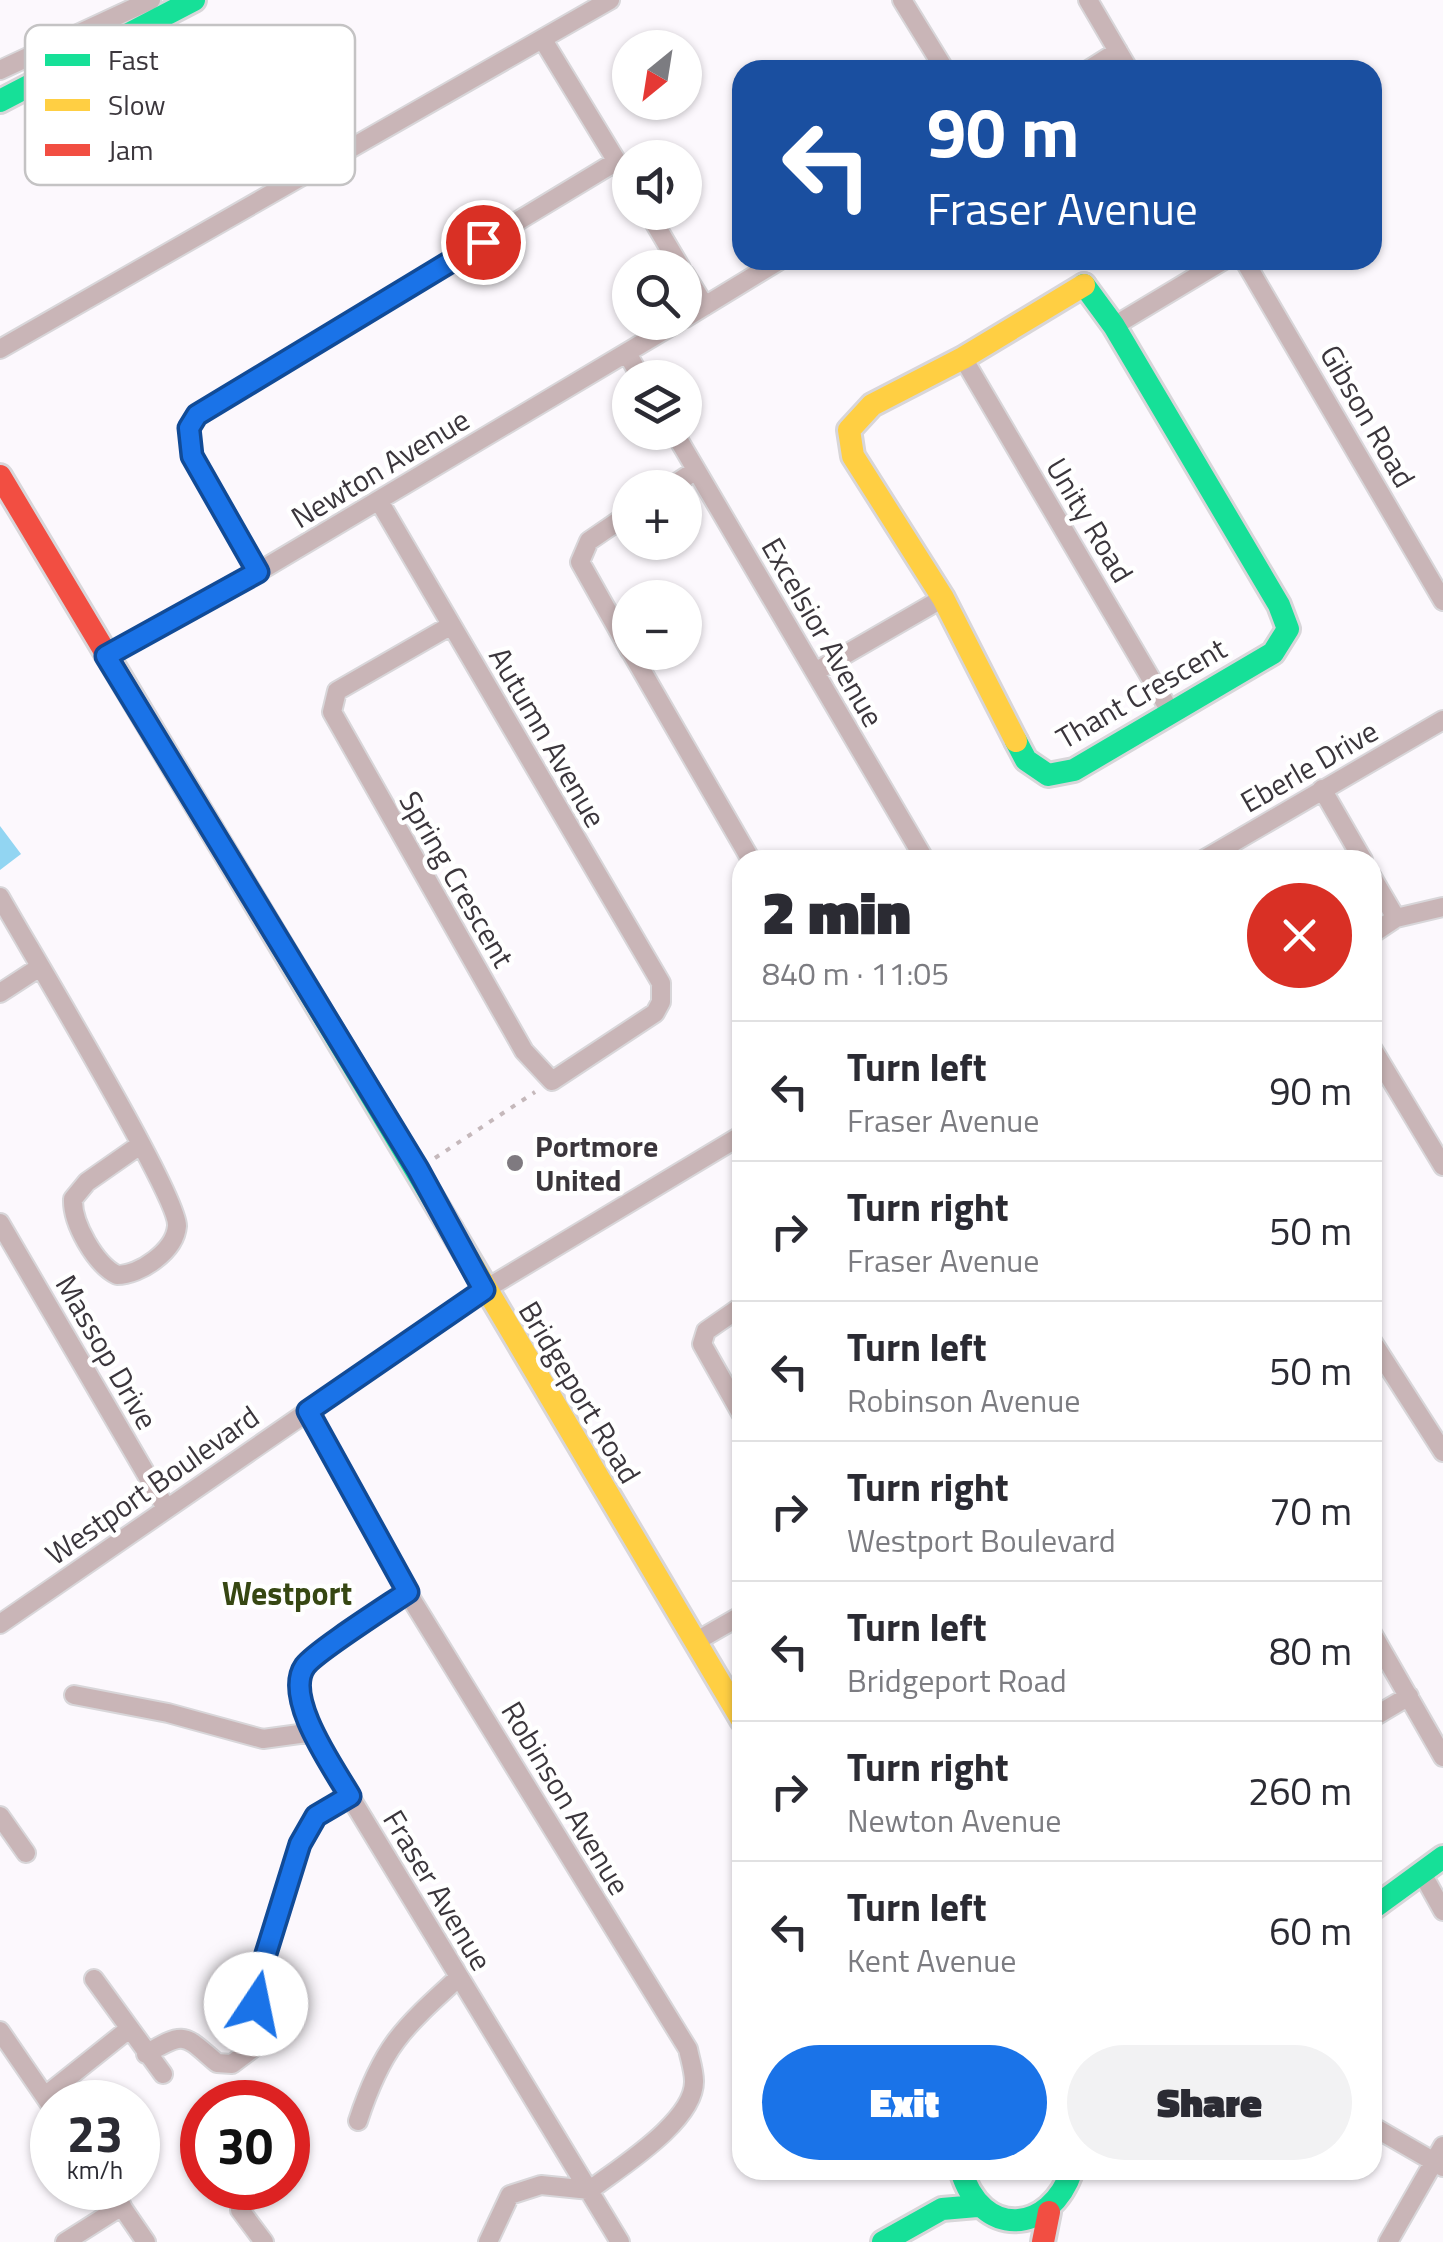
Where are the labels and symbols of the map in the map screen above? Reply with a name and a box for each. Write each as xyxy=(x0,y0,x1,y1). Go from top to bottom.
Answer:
legend xyxy=(25,25,355,185)
north arrow xyxy=(612,30,702,120)
text: Fast xyxy=(108,38,159,81)
text: Slow xyxy=(108,83,166,126)
text: Jam xyxy=(108,128,154,171)
pin xyxy=(441,200,526,285)
street label: Gibson Road xyxy=(1309,336,1427,496)
street label: Newton Avenue xyxy=(282,397,478,539)
street label: Unity Road xyxy=(1035,449,1145,591)
street label: Excelsior Avenue xyxy=(750,529,896,735)
street label: Thant Crescent xyxy=(1047,625,1235,760)
street label: Autumn Avenue xyxy=(478,638,618,836)
street label: Eberle Drive xyxy=(1232,708,1386,824)
street label: Spring Crescent xyxy=(388,782,526,976)
place label: Portmore United xyxy=(535,1123,658,1203)
marker: Portmore United xyxy=(504,1152,526,1174)
street label: Massop Drive xyxy=(44,1266,170,1438)
street label: Bridgeport Road xyxy=(507,1292,653,1492)
street label: Westport Boulevard xyxy=(36,1394,268,1576)
district label: Westport xyxy=(222,1569,352,1617)
street label: Robinson Avenue xyxy=(490,1692,642,1904)
street label: Fraser Avenue xyxy=(372,1801,504,1979)
position arrow xyxy=(204,1952,308,2056)
speed limit sign: 30 xyxy=(180,2080,310,2210)

